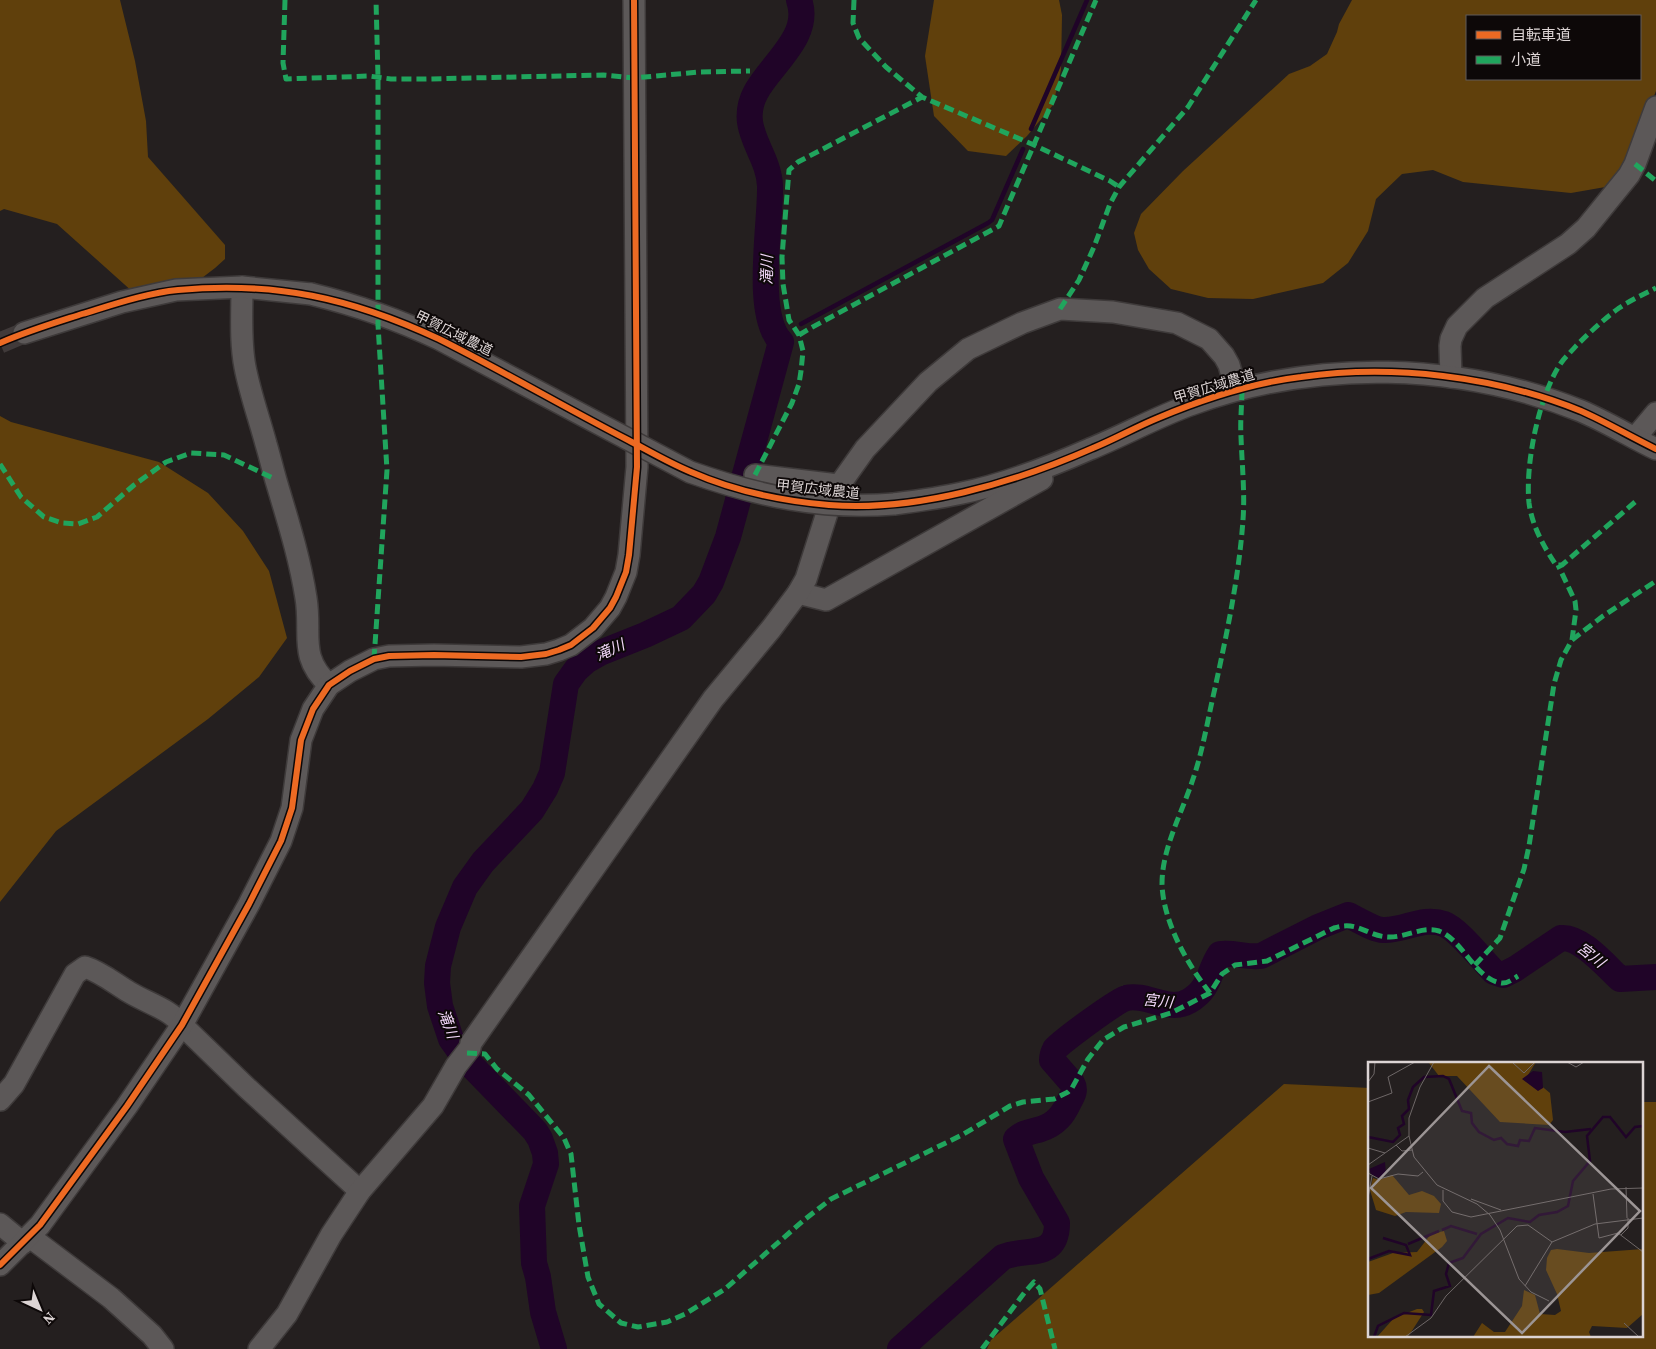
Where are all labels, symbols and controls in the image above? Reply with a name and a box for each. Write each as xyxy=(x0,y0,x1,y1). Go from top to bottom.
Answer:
legend xyxy=(1466,15,1641,80)
text: 自転車道 xyxy=(1511,24,1571,45)
text: 小道 xyxy=(1511,49,1541,70)
water label: 滝川 xyxy=(756,253,777,285)
street label: 甲賀広域農道 xyxy=(412,306,496,360)
street label: 甲賀広域農道 xyxy=(1171,364,1257,408)
street label: 甲賀広域農道 xyxy=(775,475,861,503)
water label: 滝川 xyxy=(592,633,630,665)
water label: 宮川 xyxy=(1573,937,1611,973)
water label: 宮川 xyxy=(1142,988,1176,1013)
water label: 滝川 xyxy=(433,1006,464,1043)
inset map xyxy=(1368,1062,1644,1336)
north arrow xyxy=(15,1284,65,1334)
text: N xyxy=(38,1308,60,1329)

